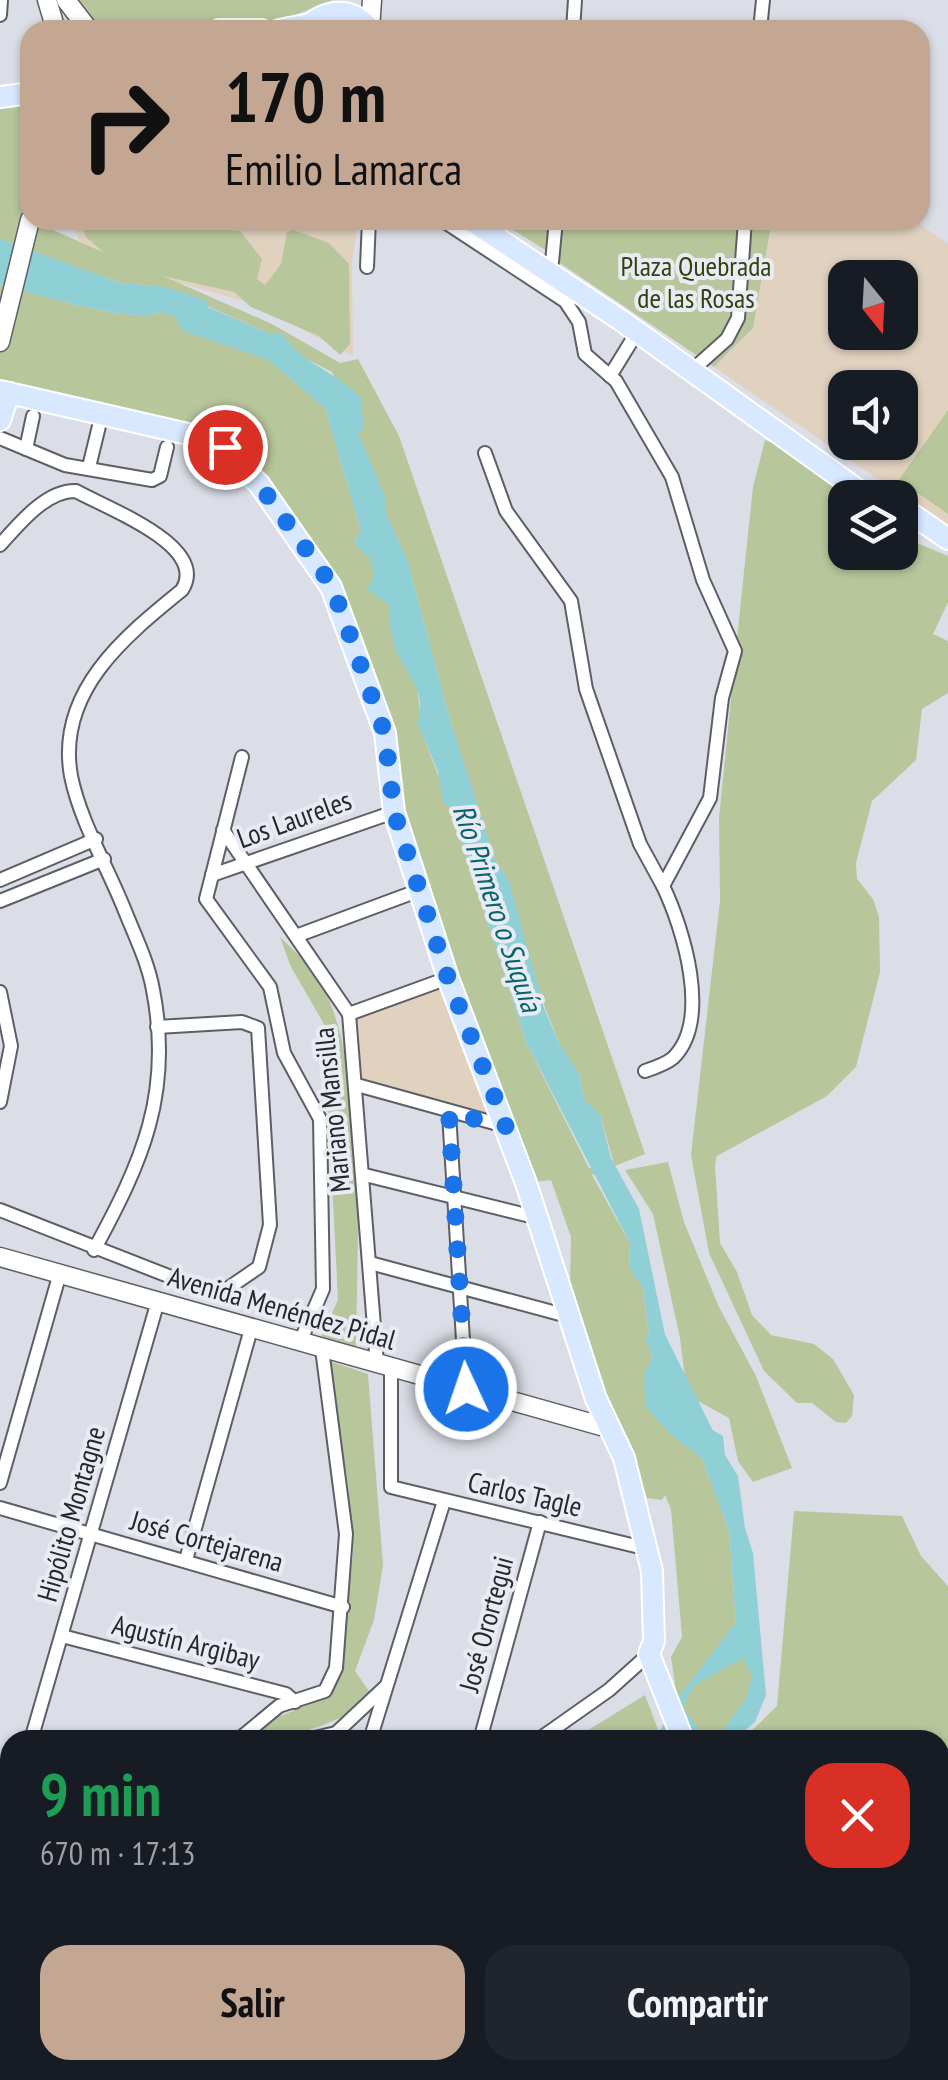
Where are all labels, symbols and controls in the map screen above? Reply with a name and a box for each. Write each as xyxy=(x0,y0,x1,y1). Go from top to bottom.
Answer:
text: 170 m xyxy=(225,51,386,141)
icon: right xyxy=(60,60,190,190)
text: Emilio Lamarca xyxy=(225,139,462,197)
park label: Plaza Quebrada de las Rosas xyxy=(620,247,772,316)
north arrow xyxy=(828,260,918,350)
map controls xyxy=(828,260,918,570)
button: sound xyxy=(828,370,918,460)
pin xyxy=(183,405,268,490)
icon: arrive xyxy=(198,420,253,475)
button: layers xyxy=(828,480,918,570)
street label: Los Laureles xyxy=(231,781,356,856)
water label: Río Primero o Suquía xyxy=(445,799,553,1018)
street label: Mariano Mansilla xyxy=(304,1026,359,1194)
street label: Avenida Menéndez Pidal xyxy=(164,1257,401,1358)
position arrow xyxy=(414,1337,518,1441)
street label: Hipólito Montagne xyxy=(28,1422,113,1606)
street label: Carlos Tagle xyxy=(464,1462,586,1525)
street label: José Cortejarena xyxy=(125,1501,288,1580)
street label: José Orortegui xyxy=(449,1552,521,1696)
street label: Agustín Argibay xyxy=(108,1605,264,1678)
text: 9 min xyxy=(40,1755,161,1833)
button: close xyxy=(805,1763,910,1868)
text: 670 m · 17:13 xyxy=(40,1832,195,1874)
button: Salir xyxy=(40,1945,465,2060)
button: Compartir xyxy=(485,1945,910,2060)

